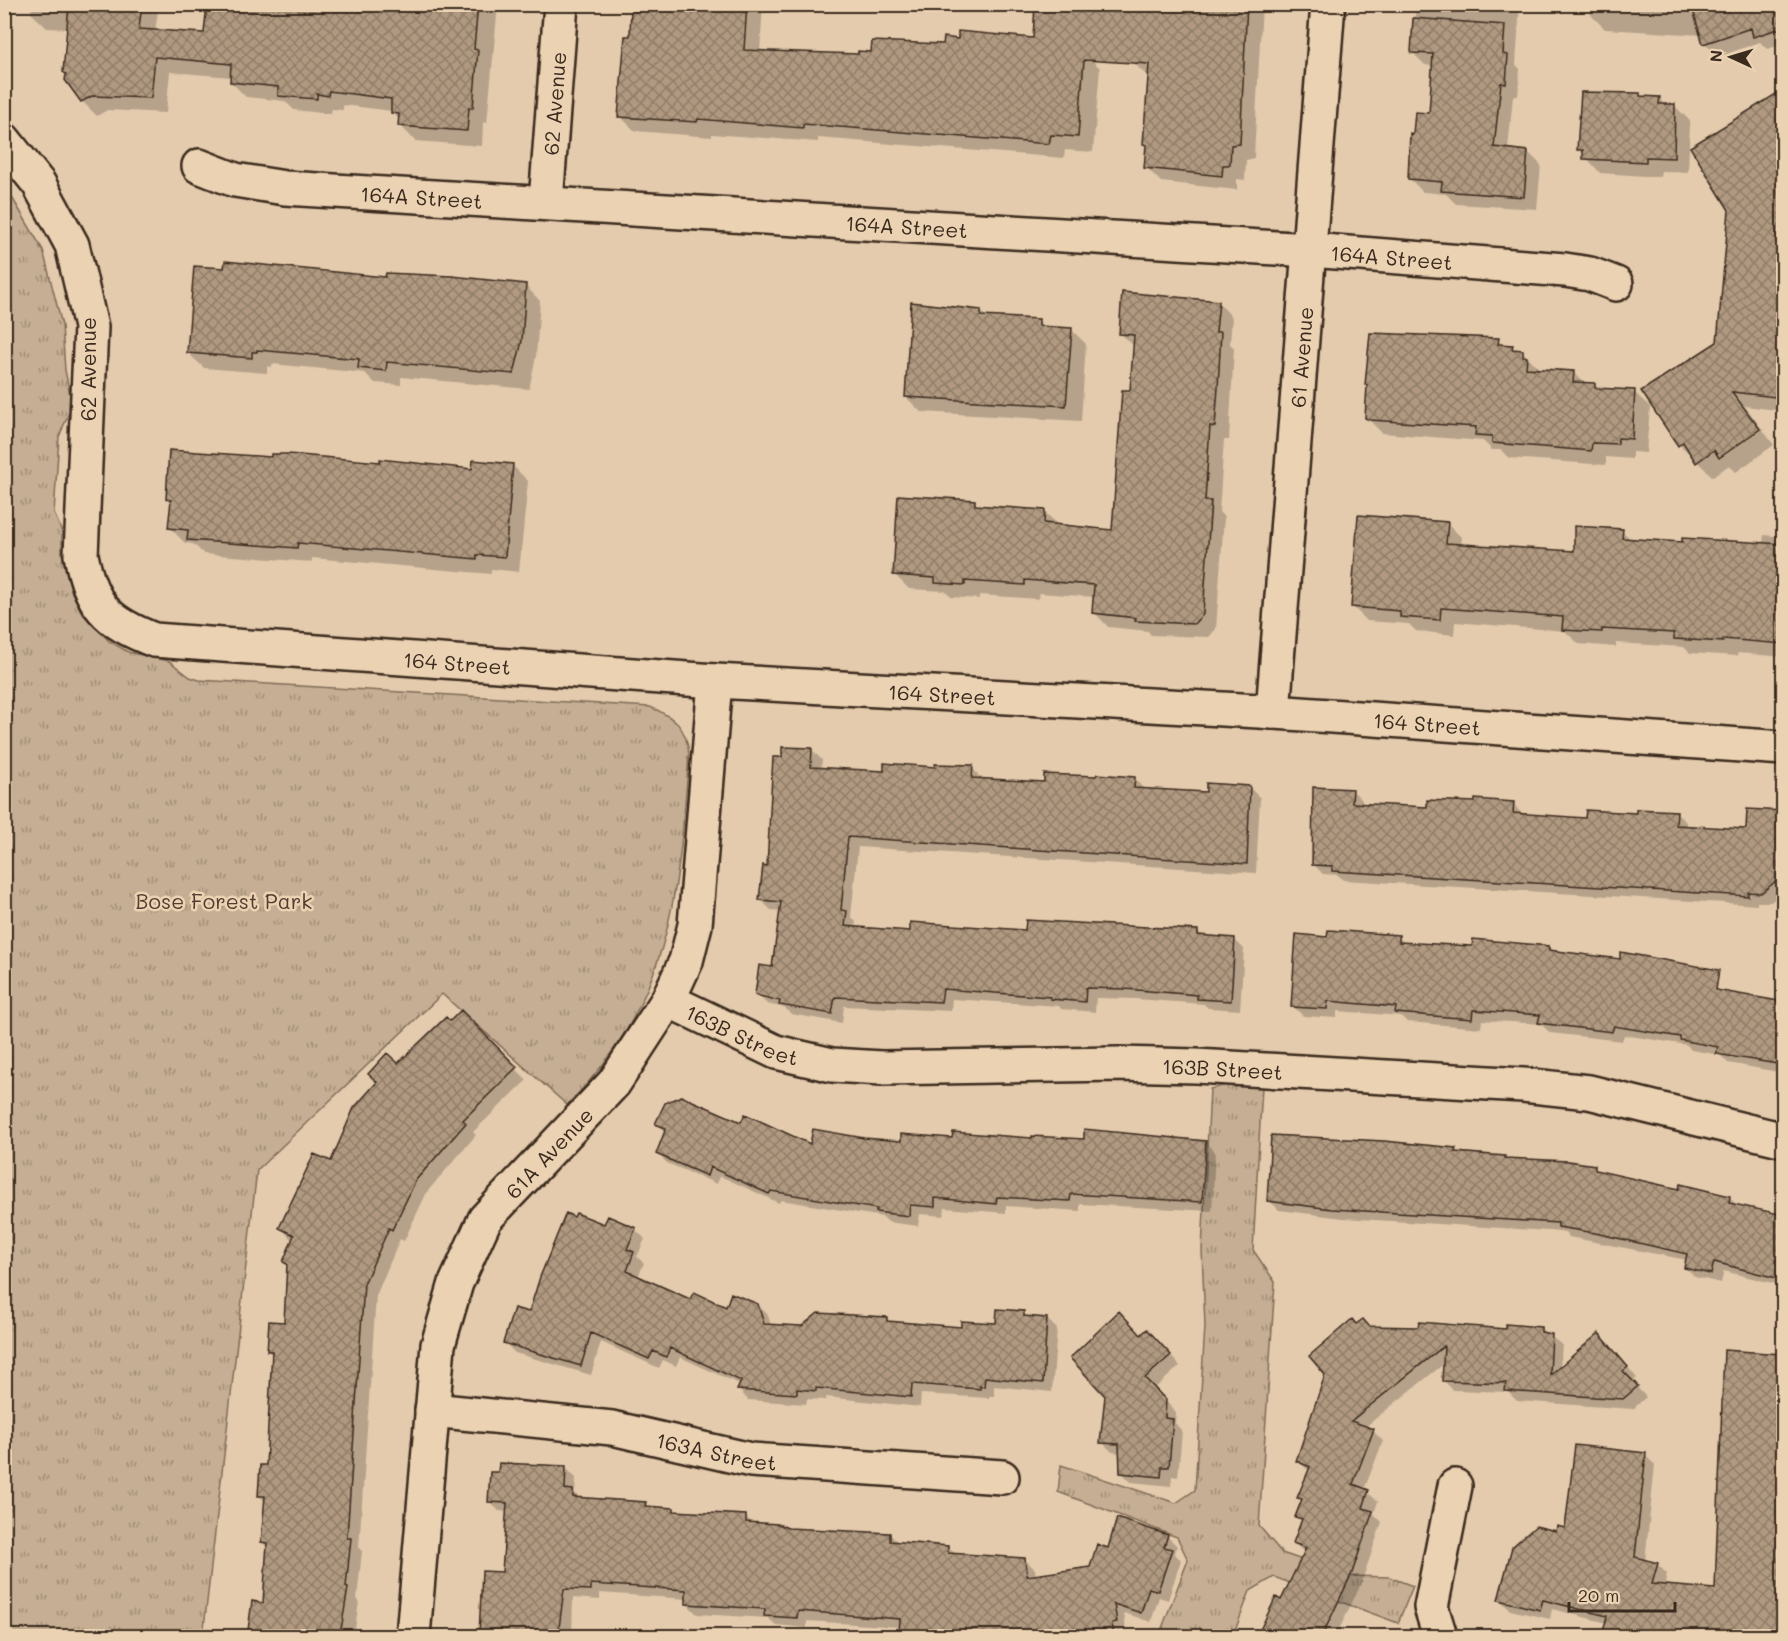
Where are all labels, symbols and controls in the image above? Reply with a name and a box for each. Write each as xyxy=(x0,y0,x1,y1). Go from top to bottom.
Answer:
north arrow xyxy=(1701,27,1761,87)
text: N xyxy=(1705,49,1726,63)
street label: 62 Avenue xyxy=(536,51,571,156)
street label: 164A Street xyxy=(360,179,483,213)
street label: 164A Street xyxy=(845,208,969,243)
street label: 164A Street xyxy=(1329,238,1454,275)
street label: 61 Avenue xyxy=(1283,305,1318,409)
street label: 62 Avenue xyxy=(74,317,101,421)
street label: 164 Street xyxy=(402,645,512,680)
street label: 164 Street xyxy=(887,677,997,710)
street label: 164 Street xyxy=(1372,706,1482,740)
park label: Bose Forest Park xyxy=(136,887,312,914)
street label: 163B Street xyxy=(681,997,801,1070)
street label: 163B Street xyxy=(1162,1052,1284,1085)
street label: 61A Avenue xyxy=(499,1101,598,1204)
street label: 163A Street xyxy=(654,1425,778,1475)
scale bar xyxy=(1569,1575,1676,1613)
text: 20 m xyxy=(1578,1583,1619,1607)

